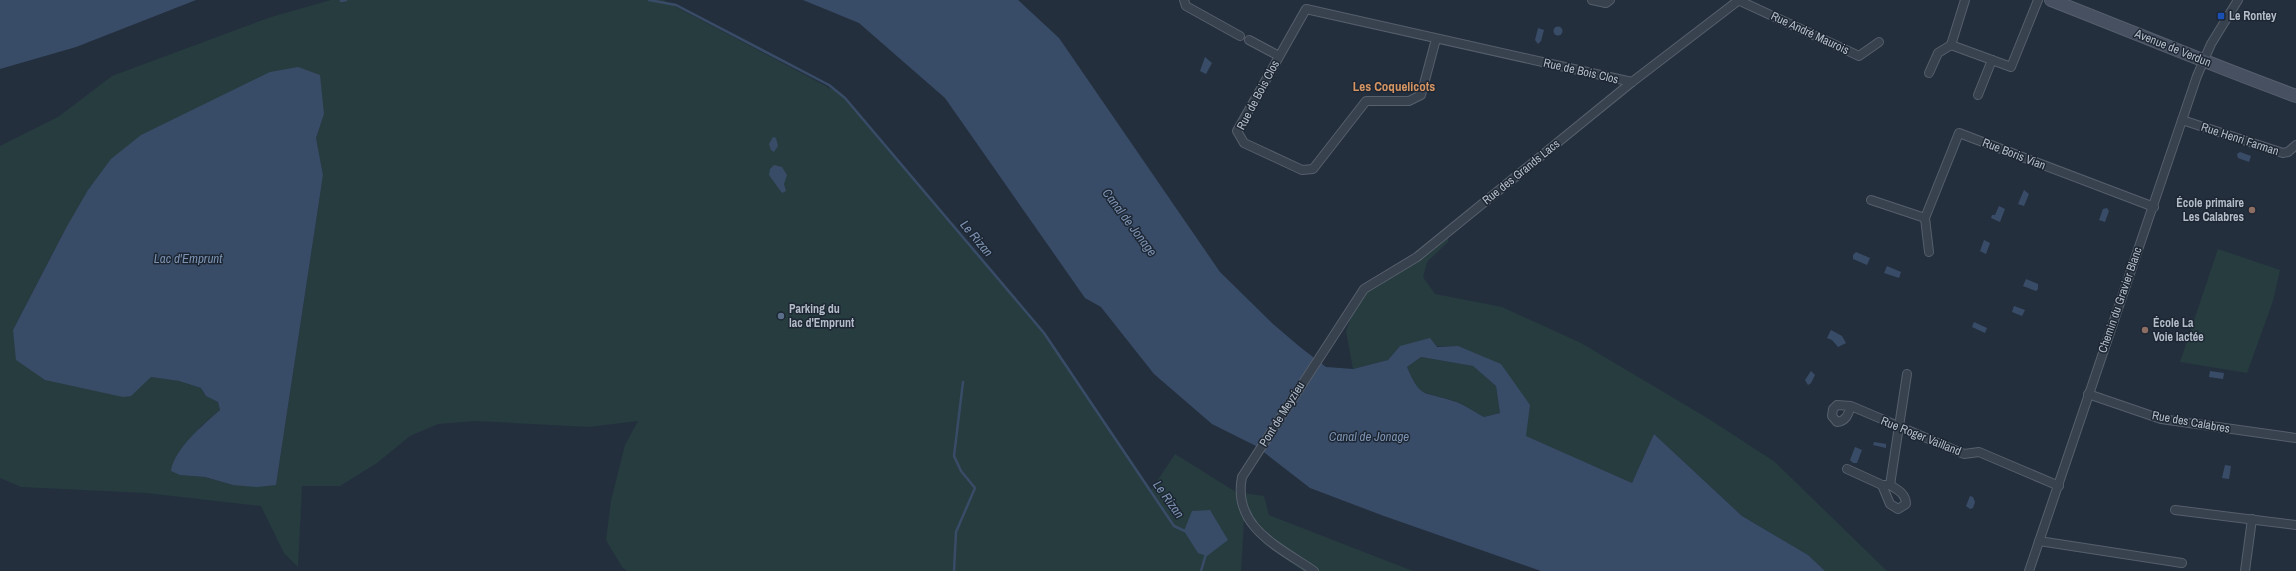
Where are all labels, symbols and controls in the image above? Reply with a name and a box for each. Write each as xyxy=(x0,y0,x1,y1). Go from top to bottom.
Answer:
street label: Rue André Maurois xyxy=(1768,8,1852,58)
place label: Le Rontey xyxy=(2229,8,2277,24)
marker: Le Rontey xyxy=(2216,11,2226,21)
street label: Avenue de Verdun xyxy=(2132,25,2213,71)
street label: Rue de Bois Clos xyxy=(1542,55,1620,87)
street label: Rue de Bois Clos xyxy=(1233,57,1283,133)
district label: Les Coquelicots xyxy=(1353,78,1435,95)
street label: Rue Henri Farman xyxy=(2199,119,2281,159)
street label: Rue Boris Vian xyxy=(1980,135,2048,173)
street label: Rue des Grands Lacs xyxy=(1479,136,1563,208)
water label: Canal de Jonage xyxy=(1099,185,1161,260)
place label: École primaire Les Calabres xyxy=(2176,195,2245,225)
marker: École primaire Les Calabres xyxy=(2247,205,2257,215)
water label: Le Rizan xyxy=(956,217,997,260)
street label: Chemin du Gravier Blanc xyxy=(2094,245,2146,355)
water label: Lac d'Emprunt xyxy=(154,250,223,267)
place label: Parking du lac d'Emprunt xyxy=(789,301,855,331)
marker: Parking du lac d'Emprunt xyxy=(776,311,786,321)
place label: École La Voie lactée xyxy=(2153,315,2204,345)
marker: École La Voie lactée xyxy=(2140,325,2150,335)
street label: Pont de Meyzieu xyxy=(1256,378,1308,450)
street label: Rue des Calabres xyxy=(2151,407,2231,437)
street label: Rue Roger Vailland xyxy=(1879,413,1963,459)
water label: Canal de Jonage xyxy=(1329,428,1409,445)
water label: Le Rizan xyxy=(1149,477,1188,522)

